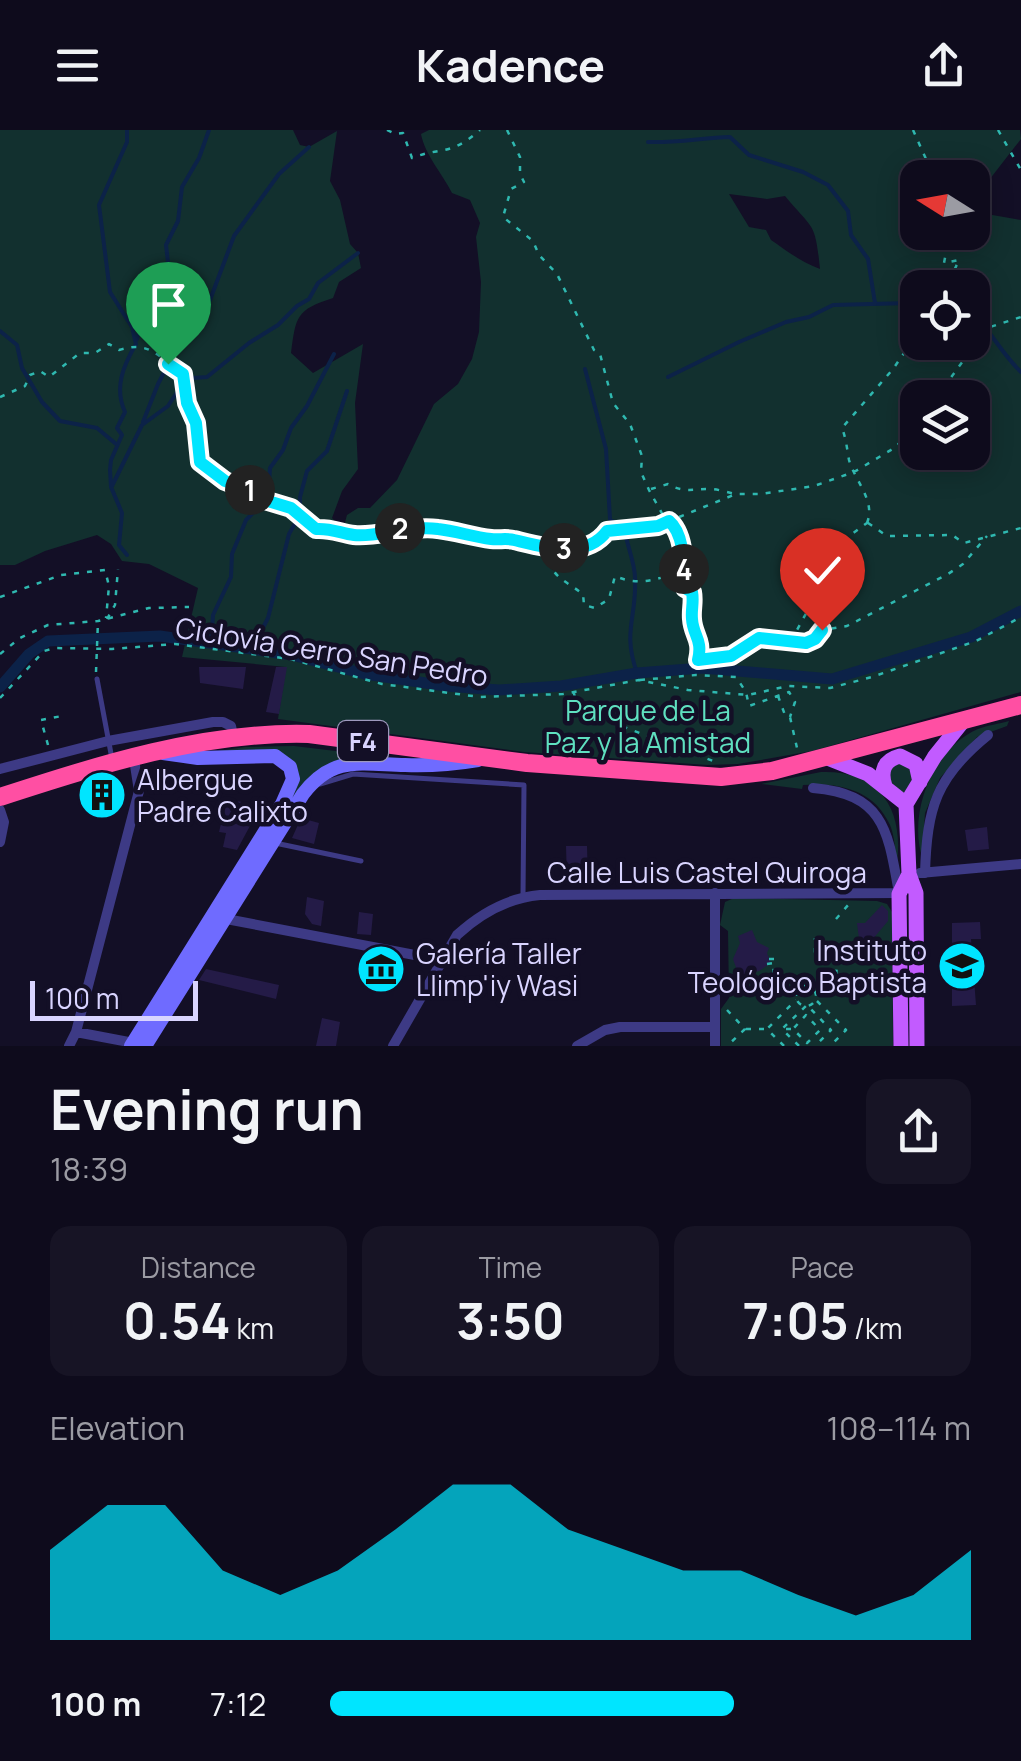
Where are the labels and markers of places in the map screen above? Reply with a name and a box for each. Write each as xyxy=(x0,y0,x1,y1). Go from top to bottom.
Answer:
pin xyxy=(126,262,211,365)
pin: 1 xyxy=(225,465,275,515)
pin: 2 xyxy=(375,503,425,553)
pin: 3 xyxy=(539,523,589,573)
pin xyxy=(780,528,865,631)
pin: 4 xyxy=(659,544,709,594)
place label: Albergue Padre Calixto xyxy=(137,760,308,830)
building icon: Albergue Padre Calixto xyxy=(76,769,128,821)
place label: Instituto Teológico Baptista xyxy=(688,931,927,1001)
place label: Galería Taller Llimp'iy Wasi xyxy=(416,934,582,1004)
school or university icon: Instituto Teológico Baptista xyxy=(936,940,988,992)
museum icon: Galería Taller Llimp'iy Wasi xyxy=(355,943,407,995)

